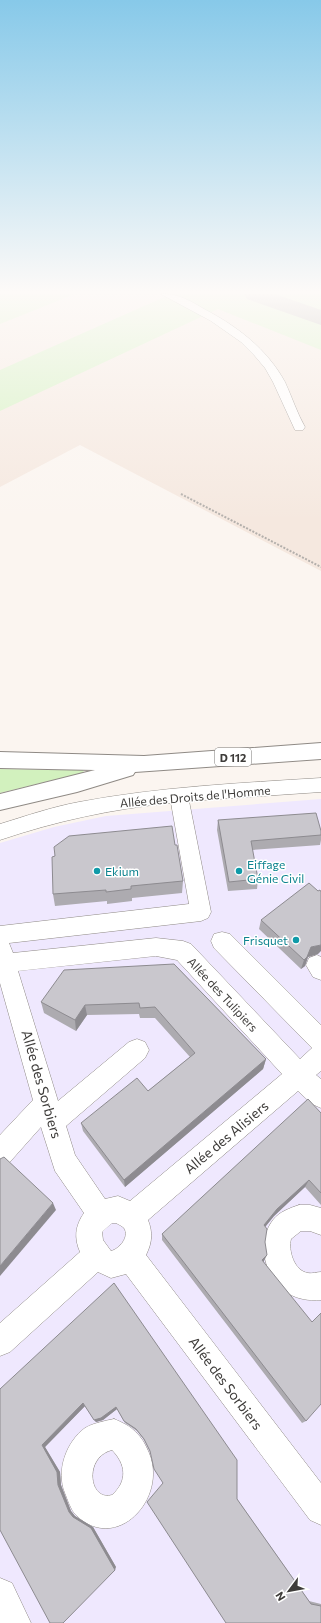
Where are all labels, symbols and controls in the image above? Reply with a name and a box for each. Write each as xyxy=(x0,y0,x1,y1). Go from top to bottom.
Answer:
road number: D 112 xyxy=(215,748,251,766)
street label: Allée des Droits de l'Homme xyxy=(119,782,271,810)
place label: Eiffage Génie Civil xyxy=(247,857,304,885)
place label: Ekium xyxy=(105,864,139,878)
marker: Ekium xyxy=(92,866,102,876)
marker: Eiffage Génie Civil xyxy=(234,866,244,876)
place label: Frisquet xyxy=(243,933,288,947)
marker: Frisquet xyxy=(291,935,301,945)
street label: Allée des Tulipiers xyxy=(185,954,261,1034)
street label: Allée des Sorbiers xyxy=(18,1028,66,1140)
street label: Allée des Alisiers xyxy=(180,1097,272,1177)
street label: Allée des Sorbiers xyxy=(186,1333,266,1433)
north arrow xyxy=(269,1571,309,1611)
text: N xyxy=(272,1590,288,1604)

